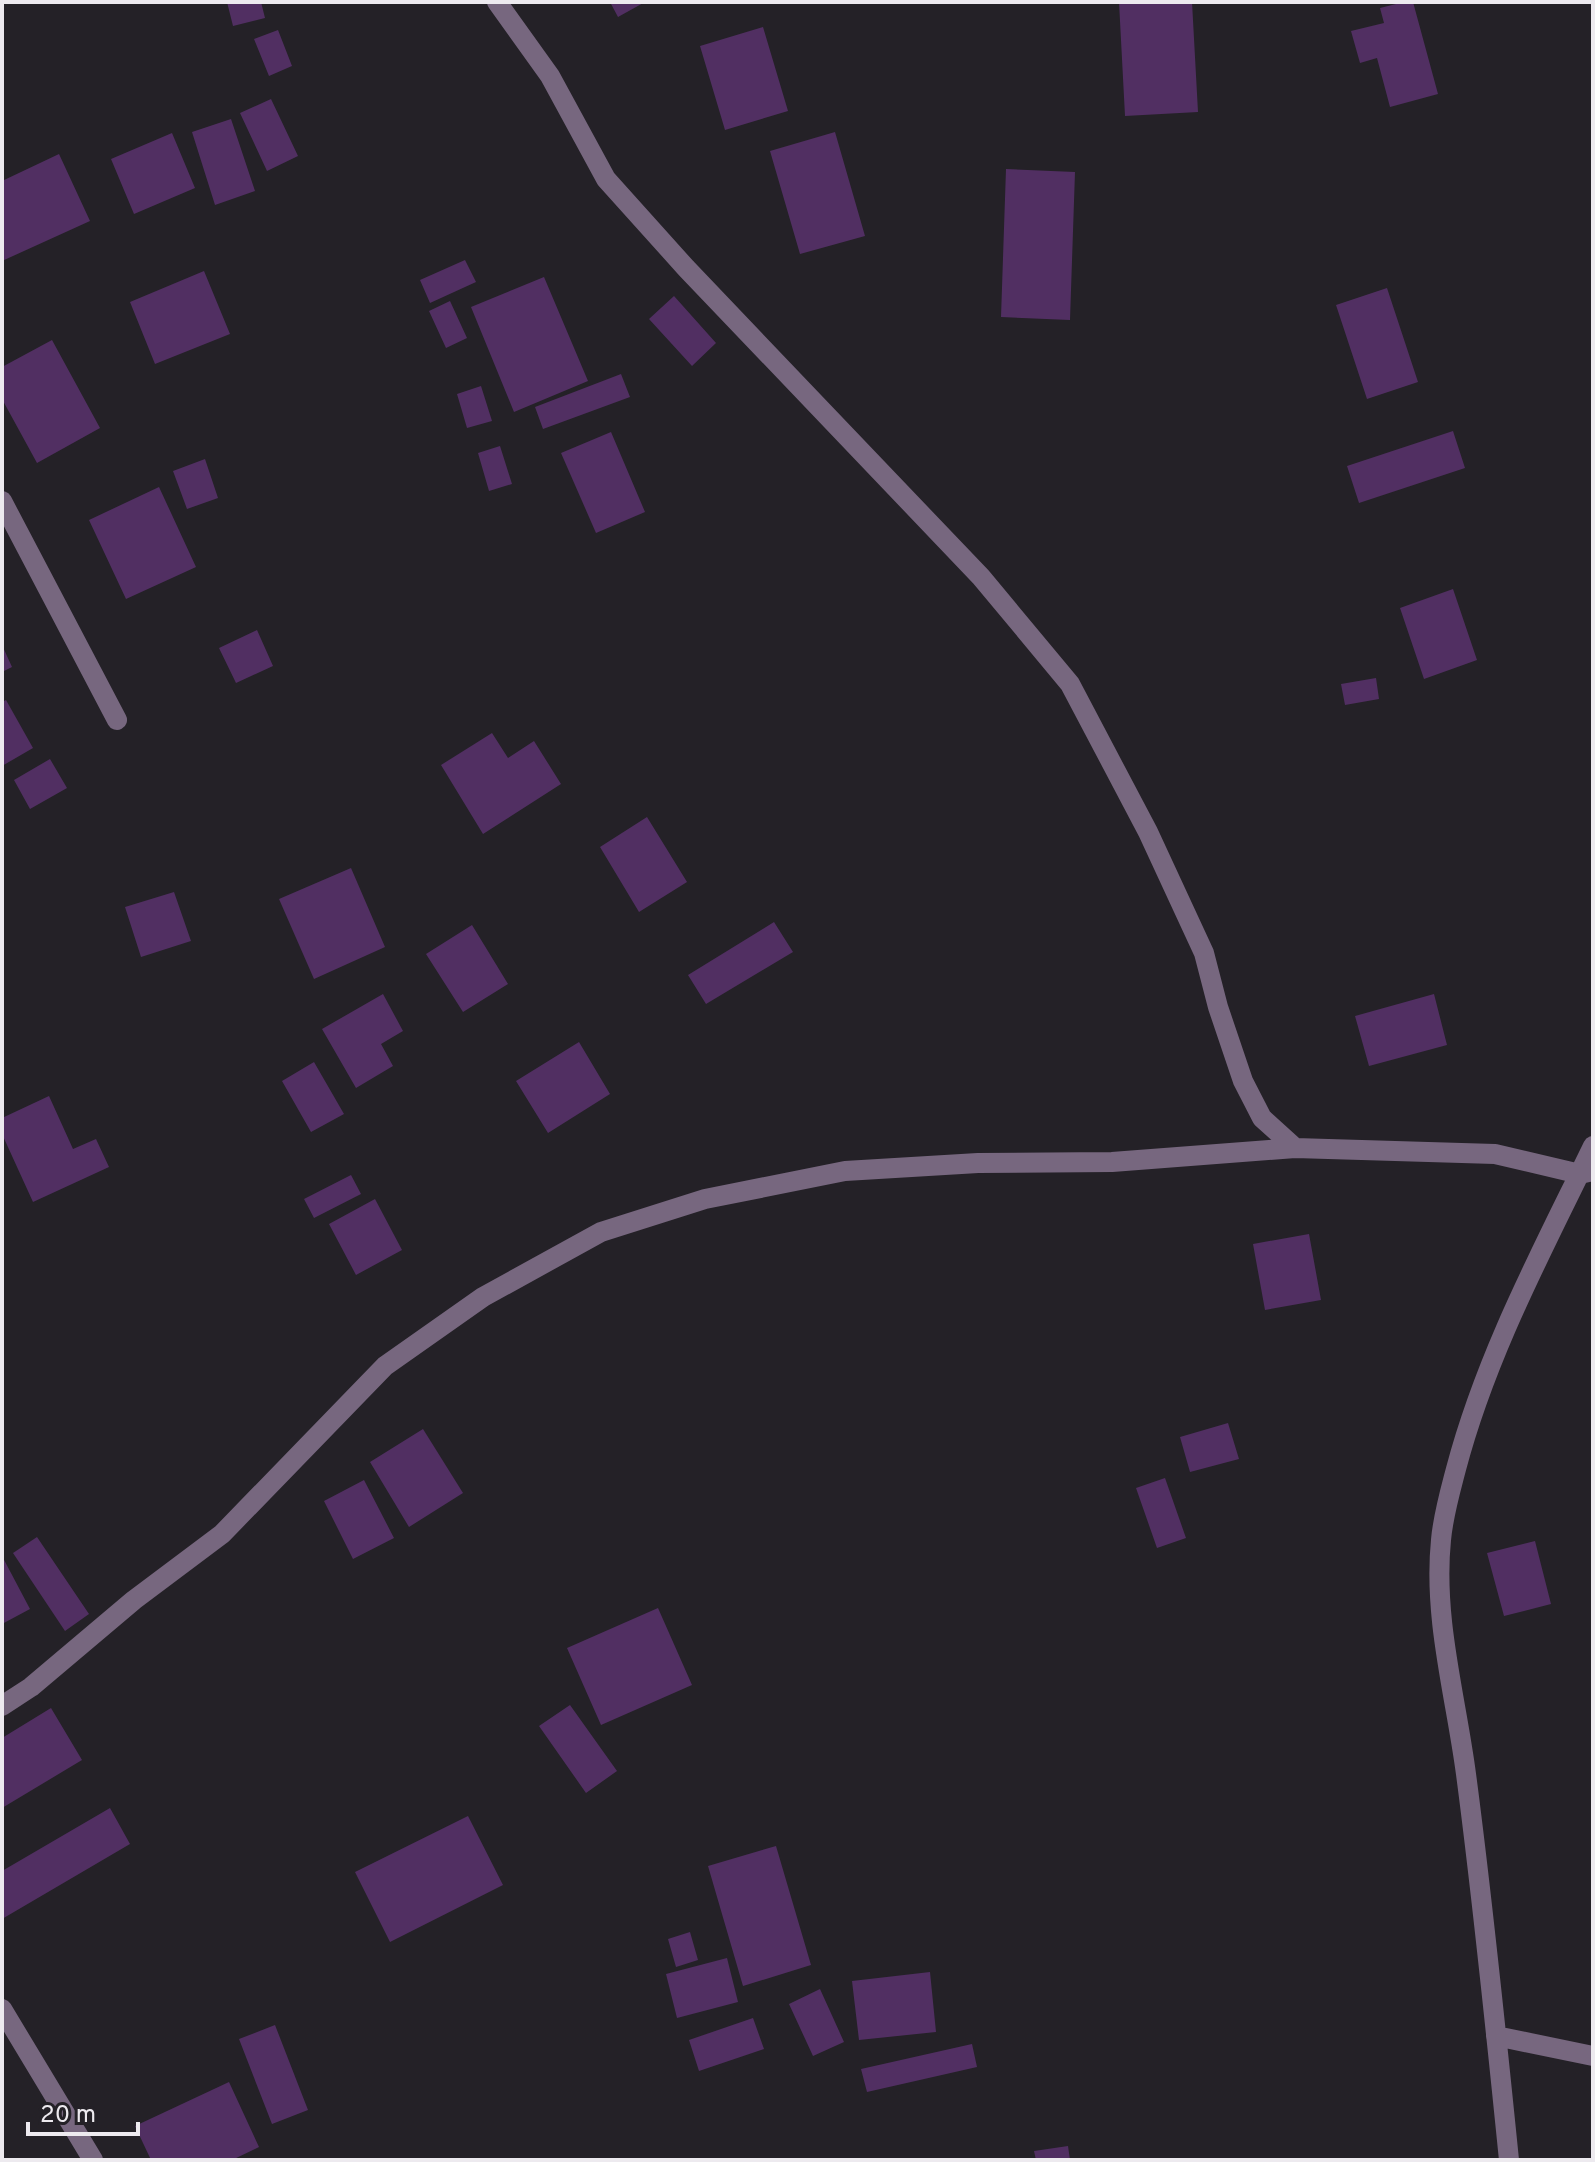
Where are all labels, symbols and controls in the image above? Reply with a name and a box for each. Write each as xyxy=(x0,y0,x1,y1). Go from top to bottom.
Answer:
scale bar xyxy=(28,2086,138,2136)
text: 20 m xyxy=(40,2101,96,2131)

